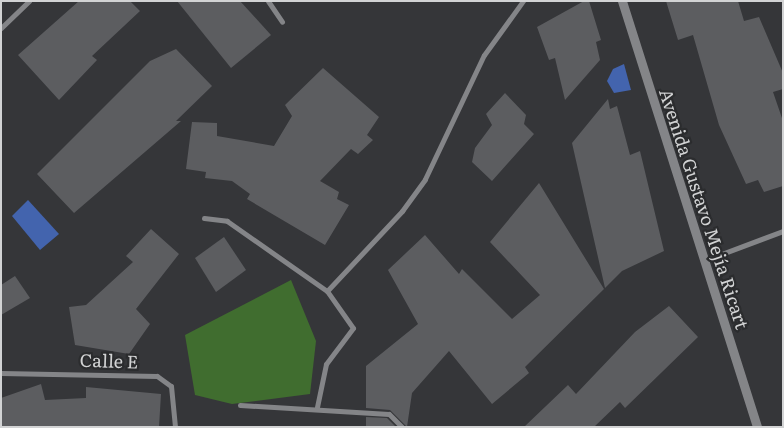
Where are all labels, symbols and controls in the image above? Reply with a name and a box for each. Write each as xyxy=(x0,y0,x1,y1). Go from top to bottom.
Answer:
street label: Avenida Gustavo Mejía Ricart xyxy=(655,86,753,332)
street label: Calle E xyxy=(79,349,139,373)

